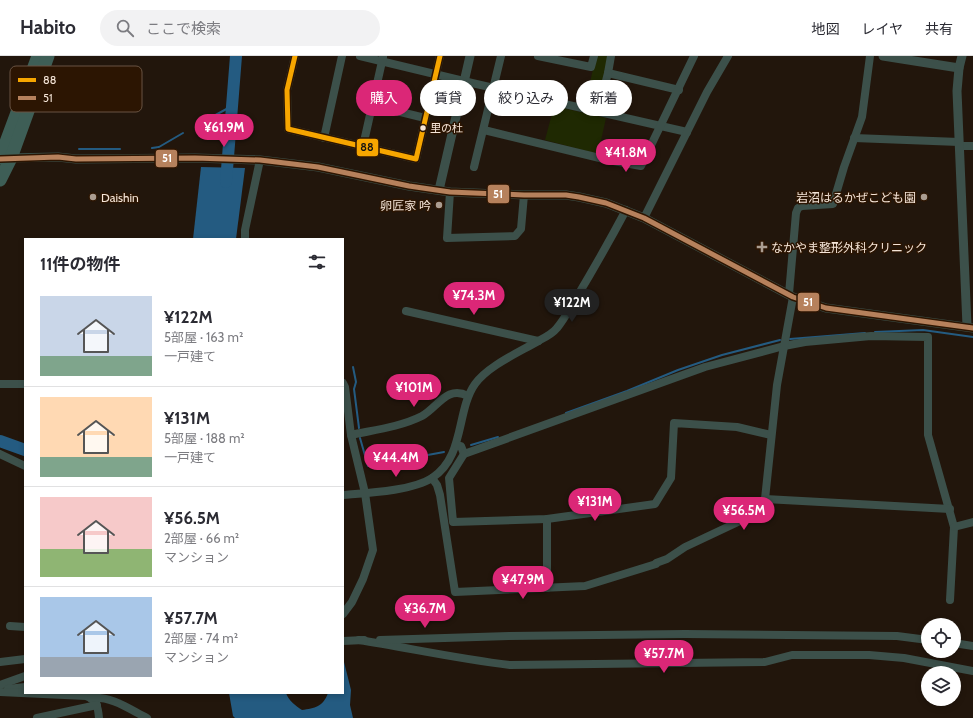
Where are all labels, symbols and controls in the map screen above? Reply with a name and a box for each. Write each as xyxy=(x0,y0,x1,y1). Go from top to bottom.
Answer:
search box xyxy=(100,10,380,46)
text: Habito xyxy=(20,16,76,39)
icon: search xyxy=(114,17,136,39)
text: ここで検索 xyxy=(146,20,221,38)
text: 地図 xyxy=(811,20,839,38)
text: レイヤ xyxy=(861,20,903,38)
text: 共有 xyxy=(925,20,953,38)
legend xyxy=(10,66,142,112)
text: 88 xyxy=(43,73,56,87)
chip: 購入 xyxy=(356,80,412,116)
chip: 賃貸 xyxy=(420,80,476,116)
chip: 絞り込み xyxy=(484,80,568,116)
chip: 新着 xyxy=(576,80,632,116)
text: 51 xyxy=(43,91,53,105)
pin: ¥61.9M xyxy=(191,114,257,148)
text: ¥61.9M xyxy=(204,119,244,135)
place label: 里の杜 xyxy=(430,121,463,135)
marker: 里の杜 xyxy=(418,123,428,133)
line badge: 88 xyxy=(356,138,379,157)
pin: ¥41.8M xyxy=(593,139,659,173)
text: 88 xyxy=(360,140,374,154)
text: ¥41.8M xyxy=(605,144,647,160)
line badge: 51 xyxy=(155,149,178,168)
text: 51 xyxy=(162,151,172,165)
line badge: 51 xyxy=(487,184,510,204)
text: 51 xyxy=(493,187,503,201)
place label: Daishin xyxy=(101,190,139,205)
place label: 岩沼はるかぜこども園 xyxy=(796,190,916,205)
marker: Daishin xyxy=(88,192,98,202)
marker: 岩沼はるかぜこども園 xyxy=(919,192,929,202)
place label: 卵匠家 吟 xyxy=(380,198,431,213)
marker: 卵匠家 吟 xyxy=(434,200,444,210)
place label: なかやま整形外科クリニック xyxy=(771,240,927,255)
marker: なかやま整形外科クリニック xyxy=(756,241,768,253)
icon: filters xyxy=(306,251,328,273)
text: 11件の物件 xyxy=(40,254,121,274)
pin: ¥74.3M xyxy=(441,282,507,316)
text: ¥74.3M xyxy=(453,287,495,303)
pin: ¥122M xyxy=(544,289,600,323)
line badge: 51 xyxy=(797,292,820,312)
text: ¥122M xyxy=(553,294,591,310)
text: 51 xyxy=(803,295,813,309)
text: ¥122M xyxy=(164,307,213,327)
icon: home xyxy=(72,312,120,360)
text: 5部屋 · 163 m² xyxy=(164,329,243,345)
text: 一戸建て xyxy=(164,348,216,364)
pin: ¥101M xyxy=(386,374,442,408)
text: ¥101M xyxy=(395,379,433,395)
text: ¥131M xyxy=(164,408,210,428)
icon: home xyxy=(72,413,120,461)
text: 5部屋 · 188 m² xyxy=(164,430,245,446)
pin: ¥44.4M xyxy=(363,444,429,478)
text: 一戸建て xyxy=(164,449,216,465)
text: ¥44.4M xyxy=(373,449,419,465)
pin: ¥131M xyxy=(567,488,623,522)
text: ¥131M xyxy=(577,493,613,509)
pin: ¥56.5M xyxy=(711,497,777,531)
text: ¥56.5M xyxy=(723,502,765,518)
text: ¥56.5M xyxy=(164,508,220,528)
icon: home xyxy=(72,513,120,561)
text: 2部屋 · 66 m² xyxy=(164,530,239,546)
text: マンション xyxy=(164,549,229,565)
pin: ¥47.9M xyxy=(490,566,556,600)
text: ¥47.9M xyxy=(502,571,544,587)
pin: ¥36.7M xyxy=(392,595,458,629)
text: ¥36.7M xyxy=(404,600,446,616)
text: ¥57.7M xyxy=(164,608,218,628)
icon: home xyxy=(72,613,120,661)
map controls xyxy=(921,618,961,706)
button: locate xyxy=(921,618,961,658)
text: 2部屋 · 74 m² xyxy=(164,630,238,646)
pin: ¥57.7M xyxy=(631,640,697,674)
text: ¥57.7M xyxy=(643,645,685,661)
text: マンション xyxy=(164,649,229,665)
button: layers xyxy=(921,666,961,706)

